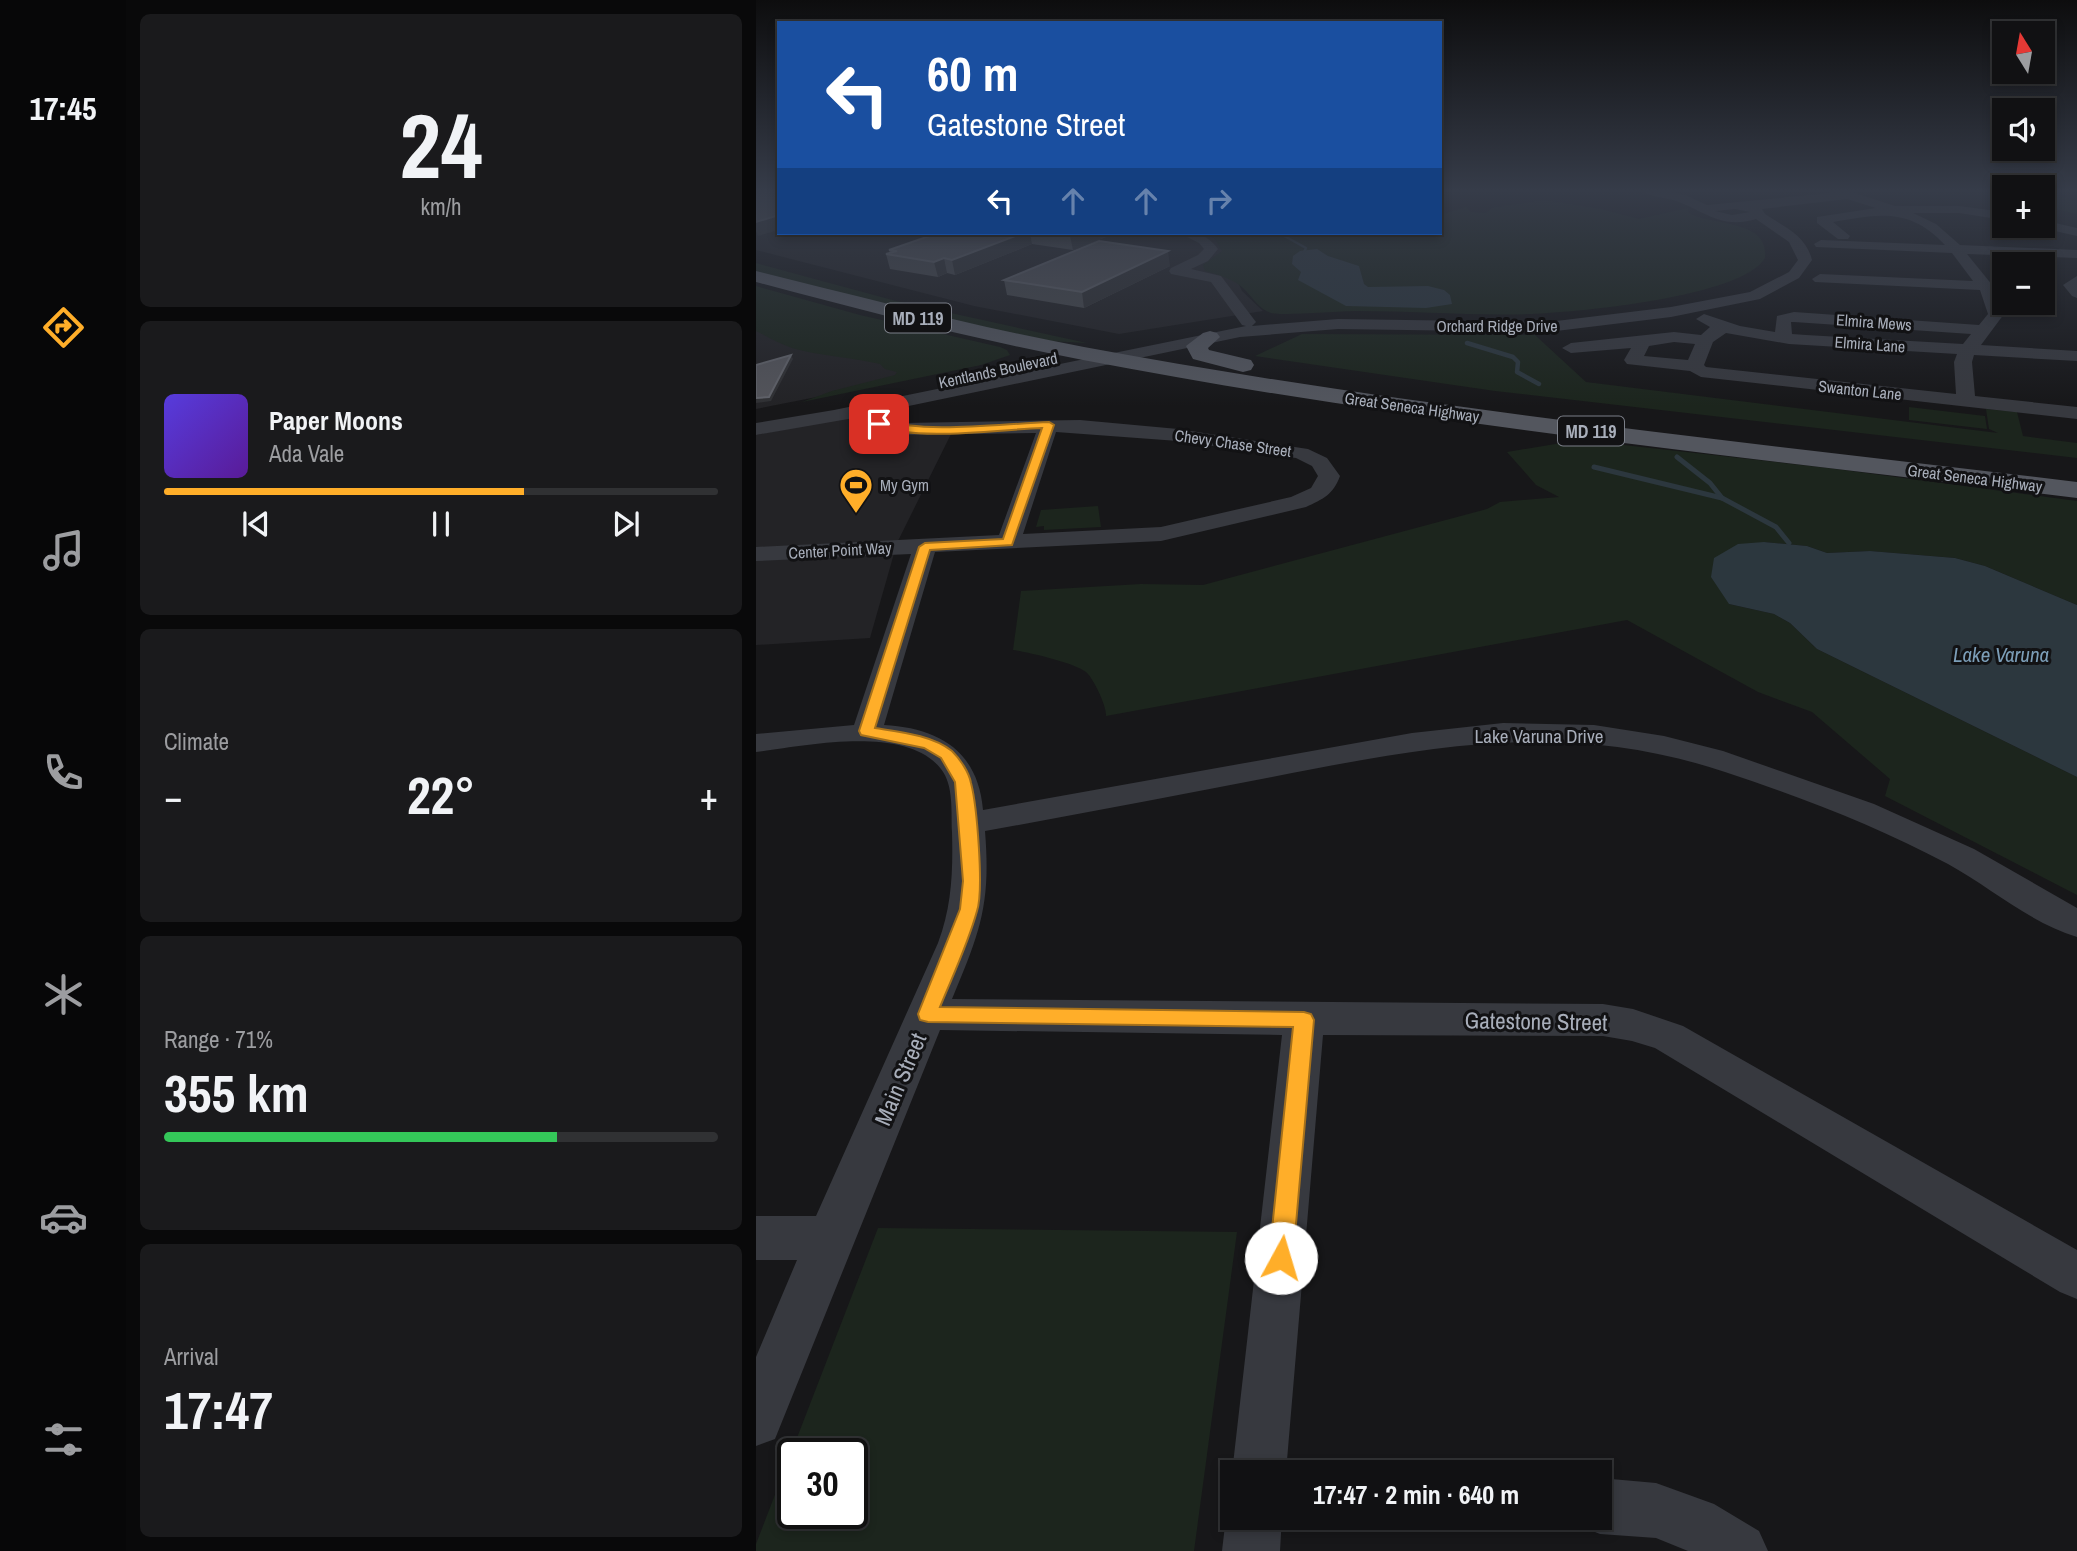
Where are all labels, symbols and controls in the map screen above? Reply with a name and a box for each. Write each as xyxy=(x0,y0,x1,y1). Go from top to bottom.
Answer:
north arrow xyxy=(1992,21,2054,84)
map controls xyxy=(1992,21,2055,315)
text: 60 m xyxy=(927,40,1019,106)
icon: left xyxy=(812,49,903,140)
text: 24 xyxy=(400,84,483,206)
text: 17:45 xyxy=(29,87,97,130)
button: sound xyxy=(1992,98,2055,161)
text: Gatestone Street xyxy=(927,103,1125,146)
button: + xyxy=(1992,175,2055,238)
icon: left xyxy=(981,182,1019,220)
icon: ahead xyxy=(1054,182,1092,220)
icon: ahead xyxy=(1127,182,1165,220)
icon: right xyxy=(1200,182,1238,220)
text: km/h xyxy=(421,191,461,222)
button: − xyxy=(1992,252,2055,315)
icon: directions xyxy=(39,303,88,352)
road number: MD 119 xyxy=(885,304,951,332)
street label: Elmira Mews xyxy=(1835,308,1913,336)
street label: Orchard Ridge Drive xyxy=(1436,315,1558,337)
street label: Elmira Lane xyxy=(1834,331,1906,357)
street label: Kentlands Boulevard xyxy=(936,347,1060,393)
street label: Swanton Lane xyxy=(1817,375,1903,405)
street label: Great Seneca Highway xyxy=(1343,387,1481,427)
pin xyxy=(849,394,909,454)
text: Paper Moons xyxy=(269,403,403,438)
icon: arrive xyxy=(860,405,898,443)
road number: MD 119 xyxy=(1558,416,1624,446)
street label: Chevy Chase Street xyxy=(1173,424,1293,462)
text: Ada Vale xyxy=(269,438,344,469)
street label: Great Seneca Highway xyxy=(1906,459,2044,497)
sports icon: My Gym xyxy=(837,466,875,515)
place label: My Gym xyxy=(880,474,929,496)
icon: previous xyxy=(237,505,275,543)
icon: pause xyxy=(422,505,460,543)
icon: next xyxy=(607,505,645,543)
icon: music xyxy=(39,526,88,575)
street label: Center Point Way xyxy=(788,536,892,564)
water label: Lake Varuna xyxy=(1953,640,2049,669)
street label: Lake Varuna Drive xyxy=(1475,723,1603,749)
text: Climate xyxy=(164,726,229,757)
icon: phone xyxy=(39,748,88,797)
text: 22° xyxy=(407,760,475,830)
text: − xyxy=(164,771,182,822)
text: + xyxy=(700,771,718,822)
icon: climate xyxy=(39,970,88,1019)
street label: Gatestone Street xyxy=(1464,1004,1608,1038)
text: Range · 71% xyxy=(164,1024,273,1055)
street label: Main Street xyxy=(867,1028,933,1130)
text: 355 km xyxy=(164,1058,309,1128)
icon: car xyxy=(39,1193,88,1242)
position arrow xyxy=(1244,1221,1318,1295)
text: Arrival xyxy=(164,1341,219,1372)
text: 17:47 xyxy=(164,1375,273,1445)
icon: filters xyxy=(39,1415,88,1464)
speed limit sign: 30 xyxy=(777,1438,868,1529)
text: 17:47 · 2 min · 640 m xyxy=(1313,1477,1519,1512)

